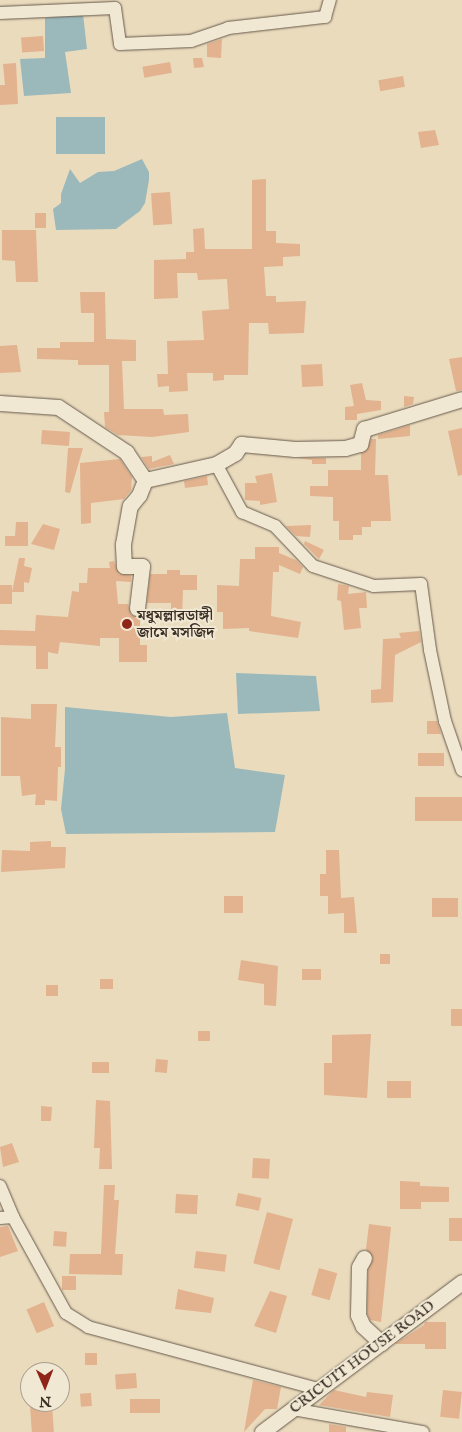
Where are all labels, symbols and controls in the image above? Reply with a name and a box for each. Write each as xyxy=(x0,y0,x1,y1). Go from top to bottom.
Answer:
place label: মধুমল্লারডাঙ্গী জামে মসজিদ xyxy=(137,606,214,641)
marker: মধুমল্লারডাঙ্গী জামে মসজিদ xyxy=(121,618,133,630)
street label: CRICUIT HOUSE ROAD xyxy=(286,1297,438,1417)
north arrow xyxy=(20,1362,70,1412)
text: N xyxy=(39,1392,51,1410)

